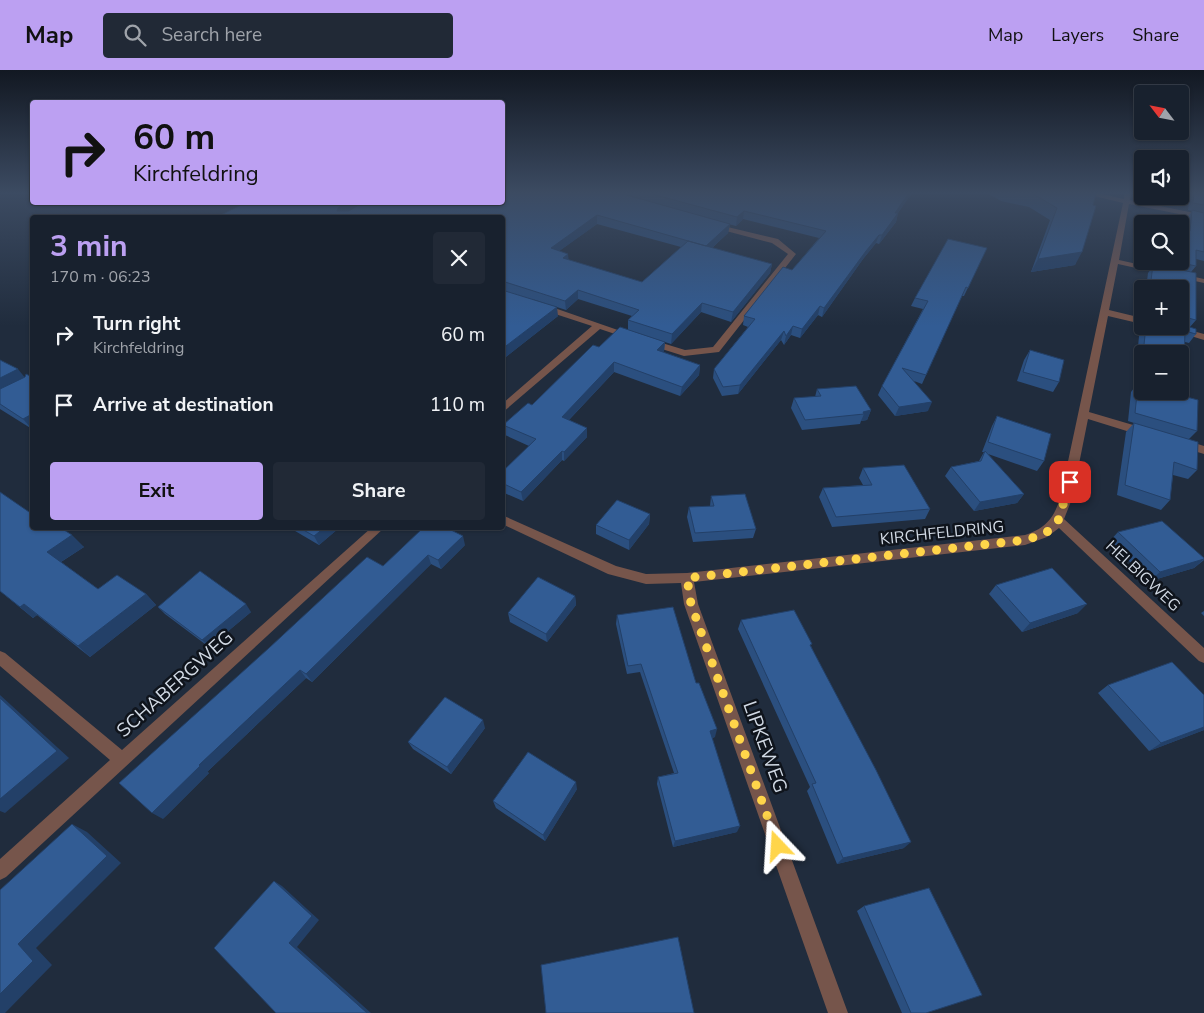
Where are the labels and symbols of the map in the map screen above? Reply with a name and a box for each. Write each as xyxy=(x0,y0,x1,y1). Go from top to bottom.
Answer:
north arrow xyxy=(1134,85,1189,140)
pin xyxy=(1049,461,1091,503)
street label: KIRCHFELDRING xyxy=(879,516,1005,550)
street label: HELBIGWEG xyxy=(1101,536,1185,616)
street label: SCHABERGWEG xyxy=(111,625,239,743)
street label: LIPKEWEG xyxy=(736,698,794,796)
position arrow xyxy=(751,819,803,871)

